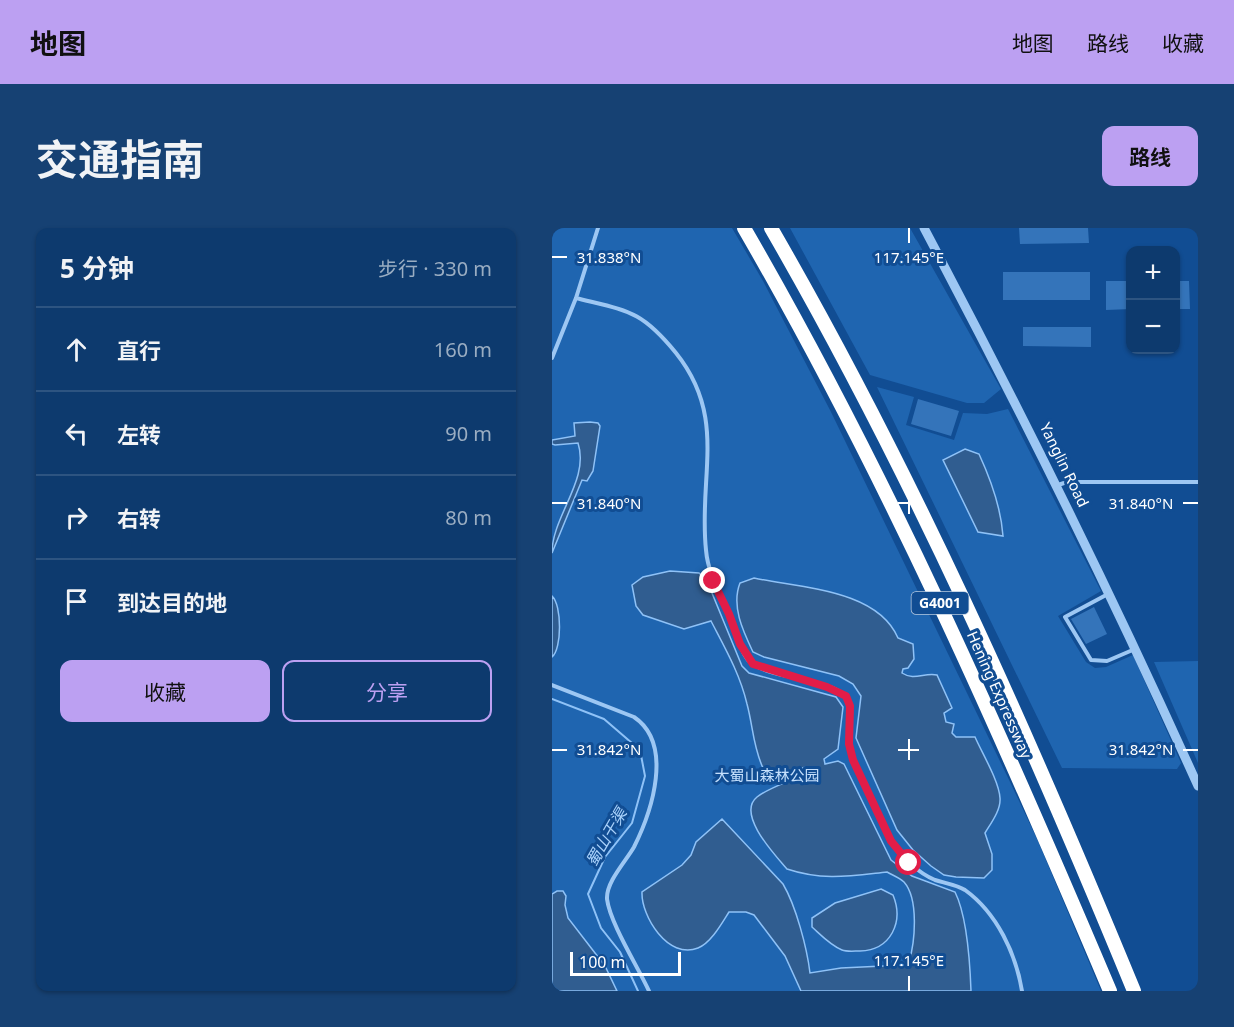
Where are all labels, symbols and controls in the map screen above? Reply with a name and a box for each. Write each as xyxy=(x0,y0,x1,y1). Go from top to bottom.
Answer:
text: 地图 xyxy=(30,24,86,62)
text: 地图 xyxy=(1012,29,1054,57)
text: 路线 xyxy=(1087,29,1129,57)
text: 收藏 xyxy=(1162,29,1204,57)
button: 路线 xyxy=(1102,126,1198,186)
text: 交通指南 xyxy=(36,130,204,187)
map controls xyxy=(1126,246,1180,354)
button: + xyxy=(1126,246,1180,300)
text: 31.838°N xyxy=(577,247,641,267)
text: 117.145°E xyxy=(874,247,944,267)
text: 5 分钟 xyxy=(60,250,134,286)
text: 步行 · 330 m xyxy=(378,255,492,282)
button: − xyxy=(1126,300,1180,354)
icon: ahead xyxy=(60,333,93,366)
text: 直行 xyxy=(117,335,161,365)
text: 160 m xyxy=(434,336,492,363)
icon: left xyxy=(60,417,93,450)
text: 左转 xyxy=(117,419,161,449)
street label: Yanglin Road xyxy=(1036,419,1094,510)
text: 90 m xyxy=(445,420,492,447)
text: 31.840°N xyxy=(577,493,641,513)
text: 31.840°N xyxy=(1109,493,1173,513)
icon: right xyxy=(60,501,93,534)
text: 右转 xyxy=(117,503,161,533)
text: 80 m xyxy=(445,504,492,531)
route end xyxy=(699,567,725,593)
icon: arrive xyxy=(60,585,93,618)
text: 到达目的地 xyxy=(117,587,227,617)
road number: G4001 xyxy=(912,592,968,614)
street label: Hening Expressway xyxy=(963,628,1037,762)
button: 收藏 xyxy=(60,660,270,722)
button: 分享 xyxy=(282,660,492,722)
text: 31.842°N xyxy=(577,739,641,759)
text: 31.842°N xyxy=(1109,739,1173,759)
park label: 大蜀山森林公园 xyxy=(714,765,820,785)
water label: 蜀山干渠 xyxy=(580,802,633,870)
route start xyxy=(895,849,921,875)
scale bar xyxy=(570,949,681,976)
text: 117.145°E xyxy=(874,950,944,970)
text: 100 m xyxy=(579,951,626,973)

